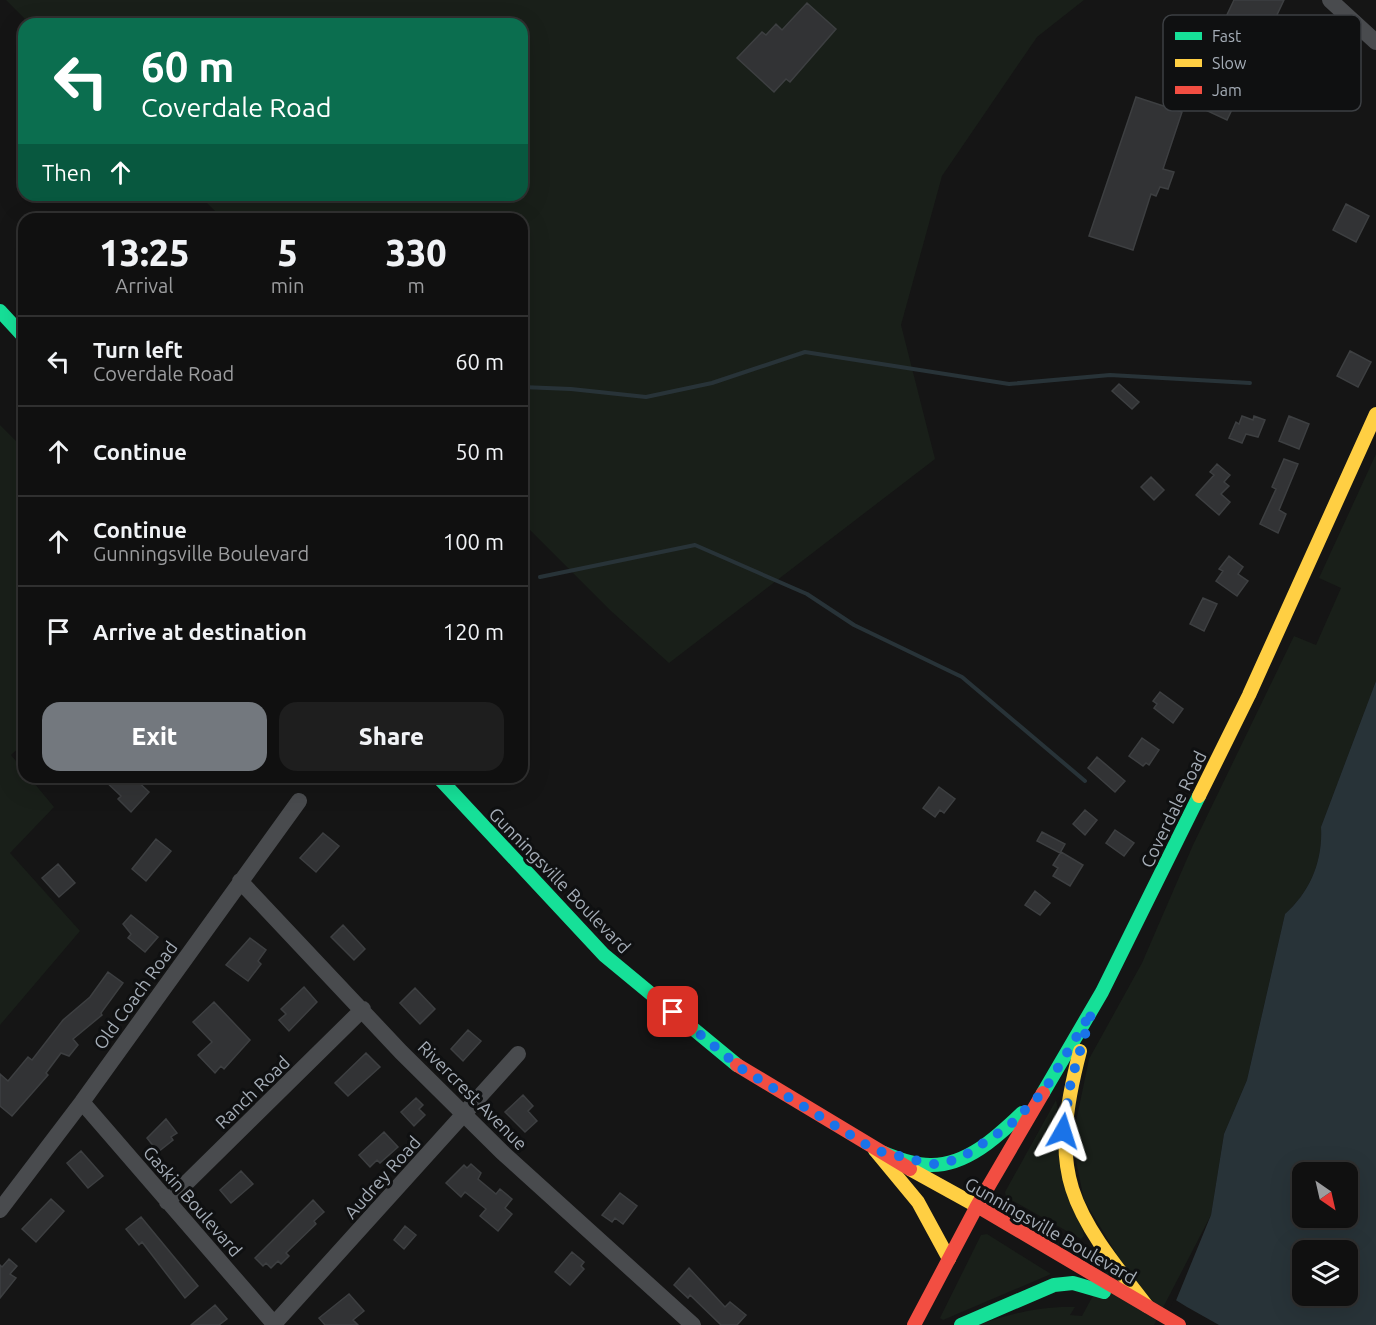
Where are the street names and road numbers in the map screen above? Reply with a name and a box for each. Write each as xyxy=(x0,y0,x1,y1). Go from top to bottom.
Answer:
street label: Coverdale Road xyxy=(1136,748,1210,870)
street label: Gunningsville Boulevard xyxy=(485,803,635,957)
street label: Old Coach Road xyxy=(89,937,181,1053)
street label: Rivercrest Avenue xyxy=(414,1036,532,1154)
street label: Ranch Road xyxy=(211,1052,293,1132)
street label: Audrey Road xyxy=(340,1132,424,1222)
street label: Gaskin Boulevard xyxy=(140,1142,246,1260)
street label: Gunningsville Boulevard xyxy=(962,1173,1140,1287)

